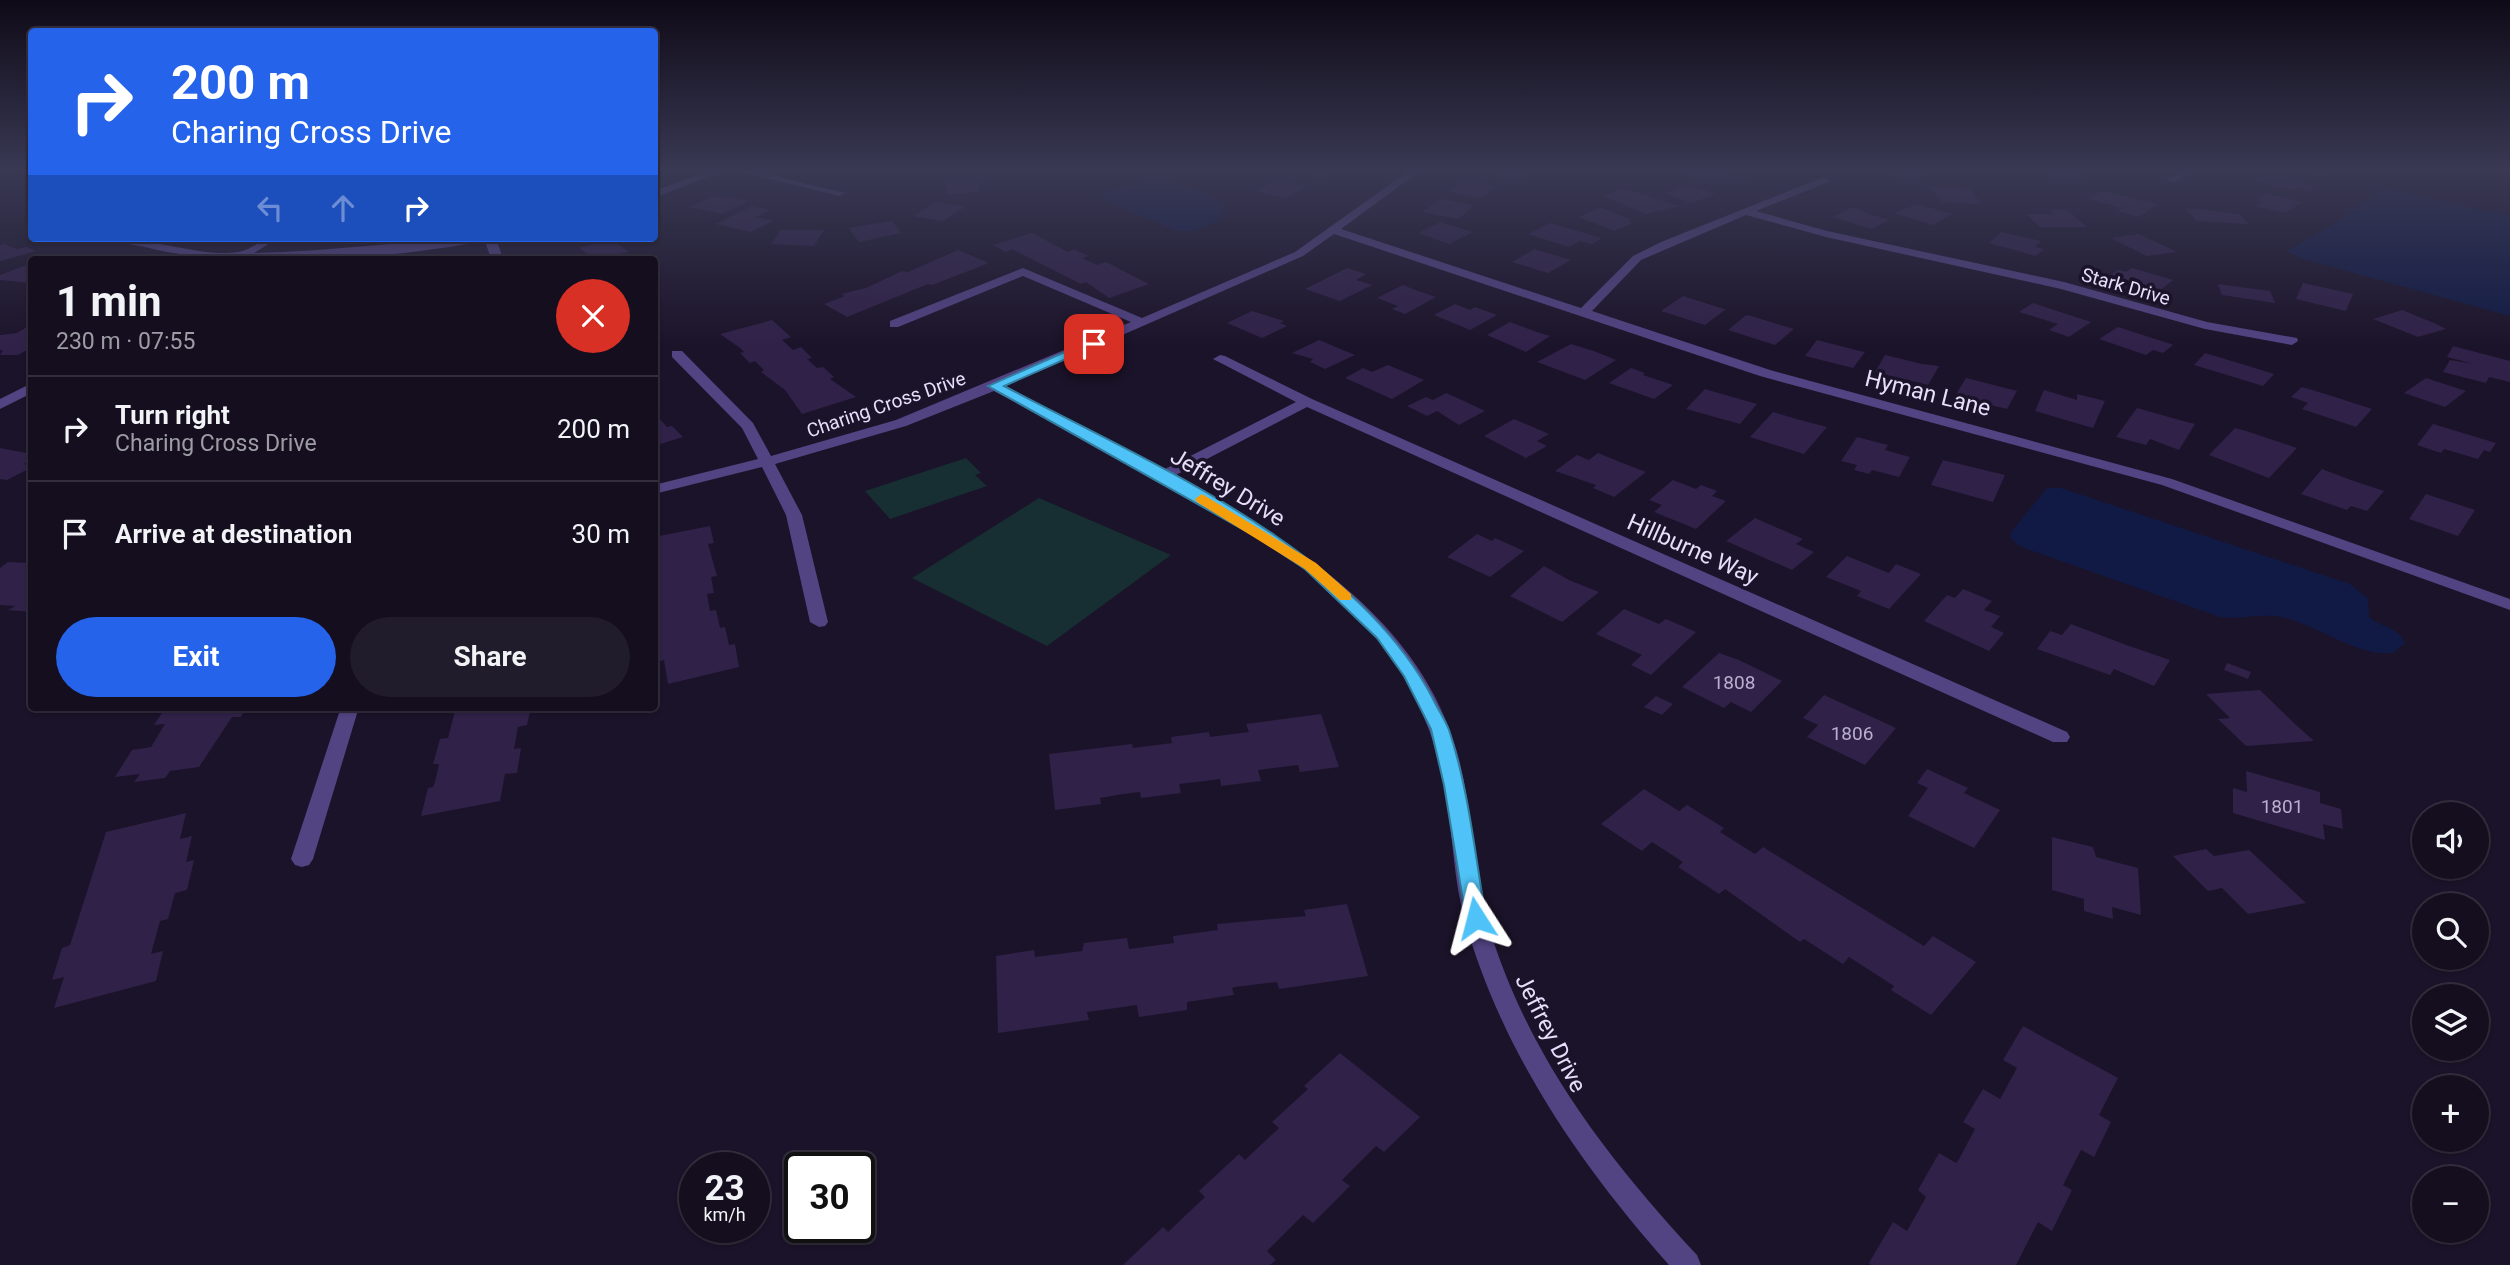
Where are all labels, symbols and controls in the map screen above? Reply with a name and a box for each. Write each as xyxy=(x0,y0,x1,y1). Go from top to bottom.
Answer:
text: 200 m xyxy=(171,54,310,111)
icon: right xyxy=(56,56,147,147)
text: Charing Cross Drive xyxy=(171,113,452,151)
icon: left xyxy=(251,189,289,227)
icon: ahead xyxy=(324,189,362,227)
icon: right xyxy=(397,189,435,227)
street label: Stark Drive xyxy=(2079,263,2173,310)
text: 1 min xyxy=(56,277,162,326)
button: close xyxy=(556,279,630,353)
pin xyxy=(1064,314,1124,374)
icon: arrive xyxy=(1075,325,1113,363)
text: 230 m · 07:55 xyxy=(56,328,195,355)
street label: Hyman Lane xyxy=(1862,365,1993,422)
street label: Charing Cross Drive xyxy=(804,366,969,442)
text: Turn right xyxy=(115,400,230,430)
icon: right xyxy=(56,410,94,448)
text: 200 m xyxy=(557,414,630,444)
text: Charing Cross Drive xyxy=(115,430,317,457)
street label: Jeffrey Drive xyxy=(1166,443,1290,532)
street label: Hillburne Way xyxy=(1623,509,1763,590)
icon: arrive xyxy=(56,515,94,553)
text: Arrive at destination xyxy=(115,519,352,549)
text: 30 m xyxy=(572,519,630,549)
button: Exit xyxy=(56,617,336,697)
button: Share xyxy=(350,617,630,697)
house number: 1808 xyxy=(1713,671,1755,694)
house number: 1806 xyxy=(1831,722,1873,745)
house number: 1801 xyxy=(2261,795,2303,818)
map controls xyxy=(2412,802,2489,1243)
button: sound xyxy=(2412,802,2489,879)
position arrow xyxy=(1439,881,1513,955)
button: search xyxy=(2412,893,2489,970)
street label: Jeffrey Drive xyxy=(1509,970,1592,1097)
button: layers xyxy=(2412,984,2489,1061)
button: + xyxy=(2412,1075,2489,1152)
speed limit sign: 30 xyxy=(784,1152,875,1243)
button: − xyxy=(2412,1166,2489,1243)
text: 23 xyxy=(704,1168,745,1209)
text: km/h xyxy=(703,1204,746,1225)

